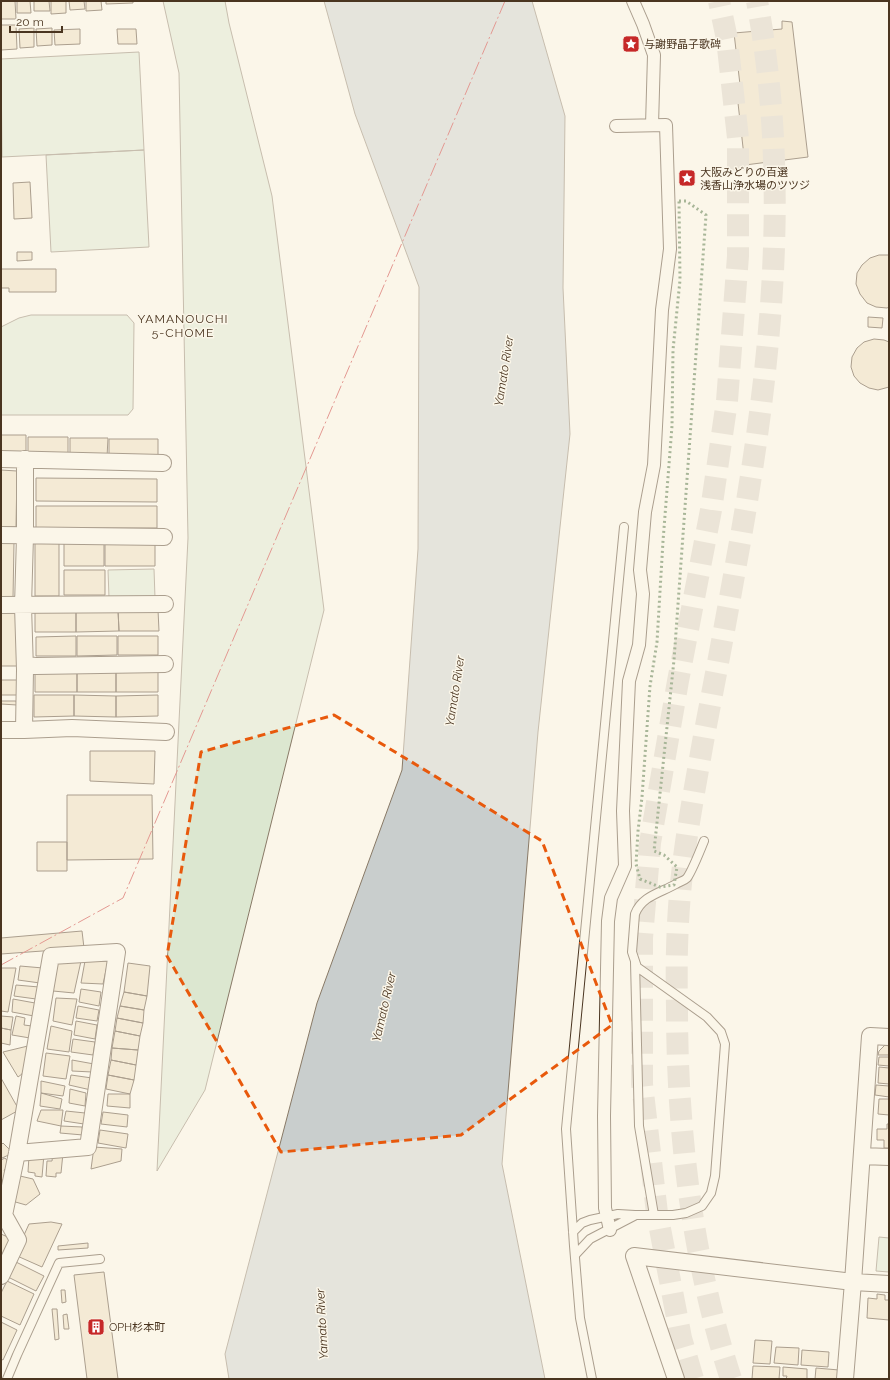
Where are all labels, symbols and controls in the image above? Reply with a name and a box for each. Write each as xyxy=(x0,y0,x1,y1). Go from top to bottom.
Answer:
scale bar xyxy=(10,8,62,34)
text: 20 m xyxy=(16,15,44,29)
place icon: 与謝野晶子歌碑 xyxy=(621,34,641,54)
place label: 与謝野晶子歌碑 xyxy=(644,38,721,51)
place label: 大阪みどりの百選 浅香山浄水場のツツジ xyxy=(700,166,810,192)
place icon: 大阪みどりの百選 浅香山浄水場のツツジ xyxy=(677,168,697,188)
district label: YAMANOUCHI 5-CHOME xyxy=(137,312,229,340)
water label: Yamato River xyxy=(492,334,517,407)
water label: Yamato River xyxy=(443,654,468,727)
water label: Yamato River xyxy=(369,970,399,1043)
water label: Yamato River xyxy=(313,1287,331,1360)
building icon: OPH杉本町 xyxy=(86,1317,106,1337)
place label: OPH杉本町 xyxy=(109,1321,165,1334)

